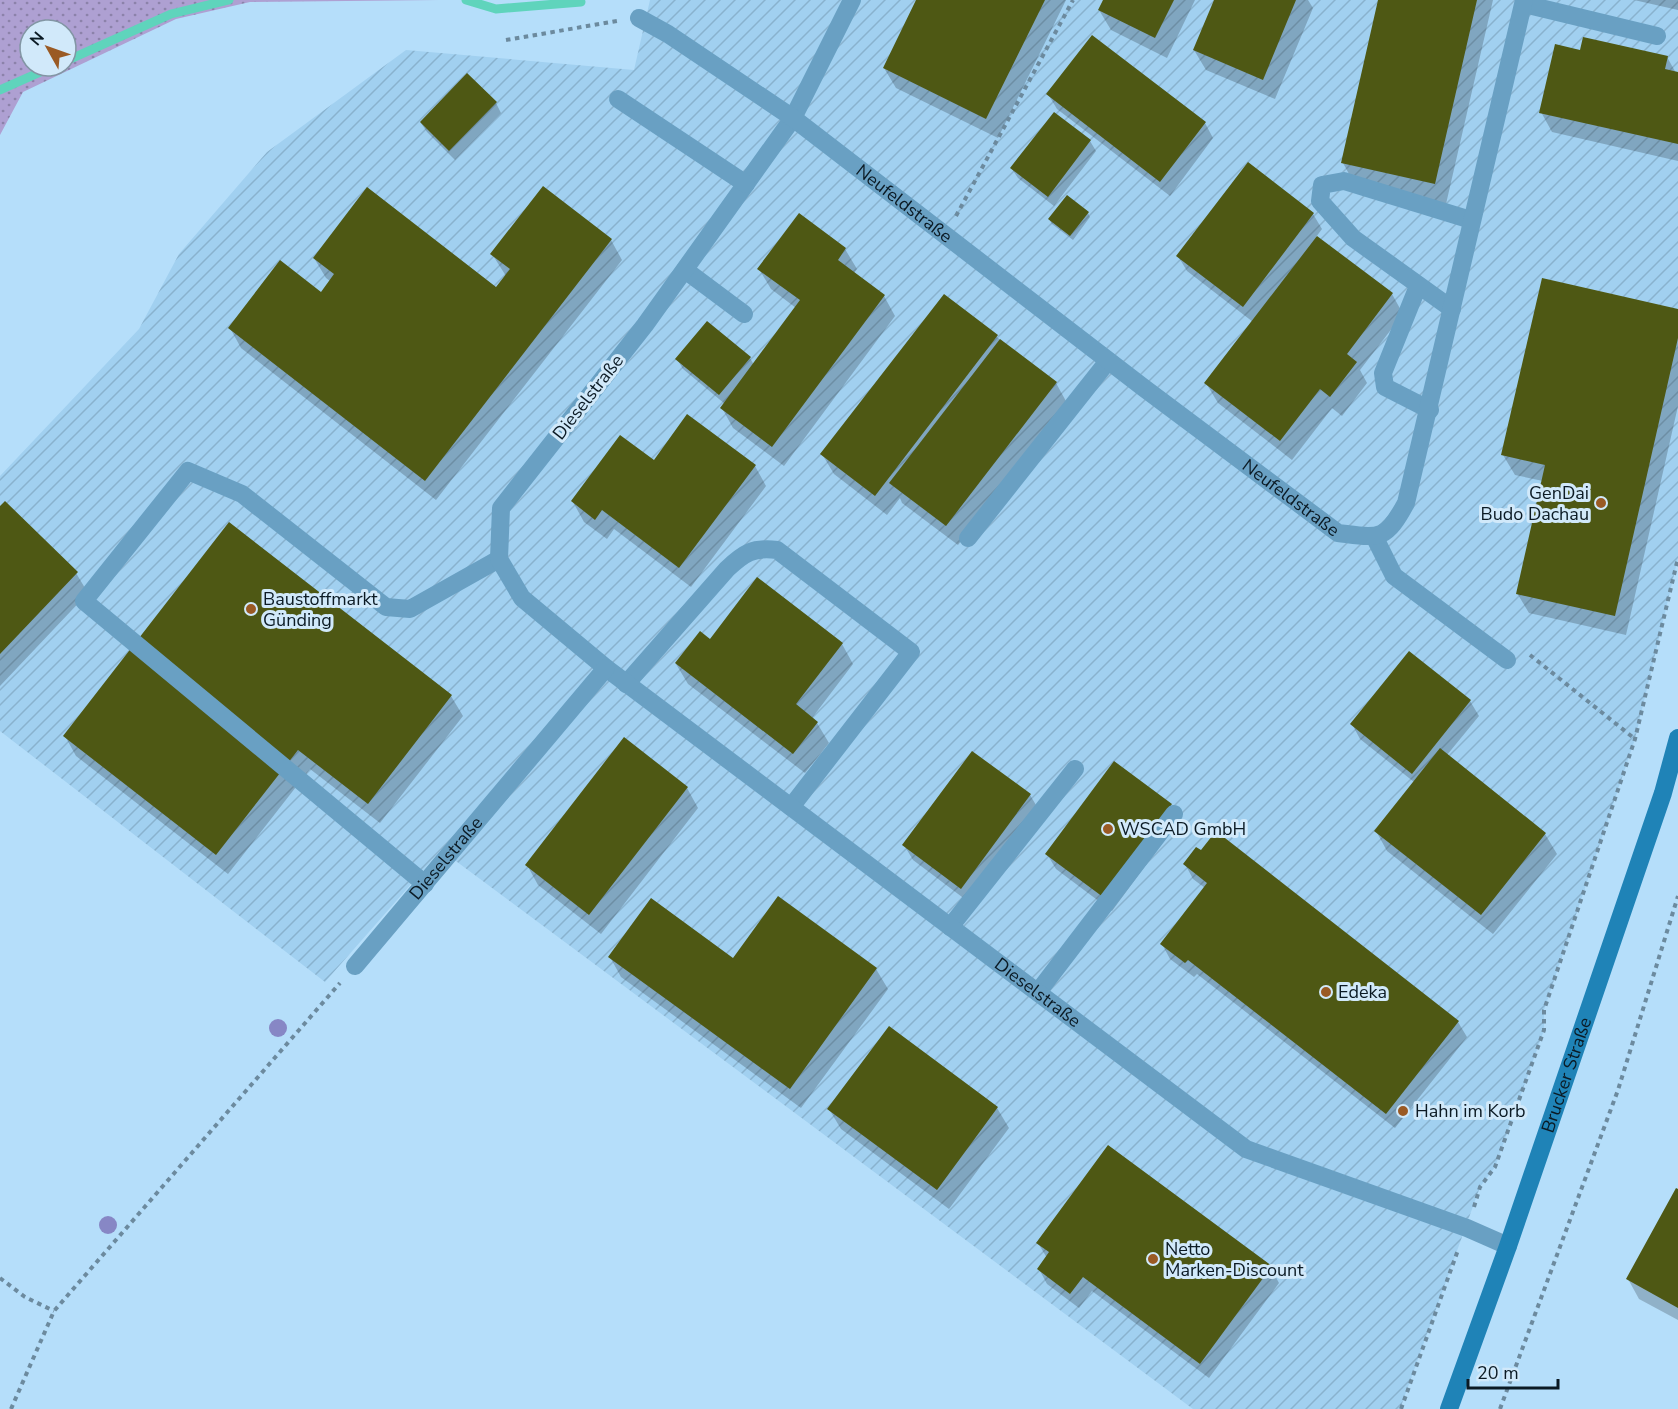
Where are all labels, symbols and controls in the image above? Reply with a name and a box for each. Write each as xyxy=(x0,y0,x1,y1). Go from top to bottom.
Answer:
north arrow xyxy=(18,18,78,78)
text: N xyxy=(25,27,50,51)
street label: Neufeldstraße xyxy=(851,159,957,248)
street label: Dieselstraße xyxy=(547,349,629,445)
street label: Neufeldstraße xyxy=(1237,454,1344,542)
place label: GenDai Budo Dachau xyxy=(1481,481,1589,526)
marker: GenDai Budo Dachau xyxy=(1594,496,1608,510)
place label: Baustoffmarkt Günding xyxy=(263,587,378,632)
marker: Baustoffmarkt Günding xyxy=(244,602,258,616)
street label: Dieselstraße xyxy=(404,811,488,905)
place label: WSCAD GmbH xyxy=(1120,817,1246,841)
marker: WSCAD GmbH xyxy=(1101,822,1115,836)
street label: Dieselstraße xyxy=(990,952,1086,1033)
place label: Edeka xyxy=(1338,980,1387,1004)
marker: Edeka xyxy=(1319,985,1333,999)
street label: Brucker Straße xyxy=(1536,1014,1597,1136)
place label: Hahn im Korb xyxy=(1415,1099,1526,1123)
marker: Hahn im Korb xyxy=(1396,1104,1410,1118)
place label: Netto Marken-Discount xyxy=(1165,1237,1304,1282)
marker: Netto Marken-Discount xyxy=(1146,1252,1160,1266)
scale bar xyxy=(1468,1352,1558,1390)
text: 20 m xyxy=(1477,1361,1519,1385)

